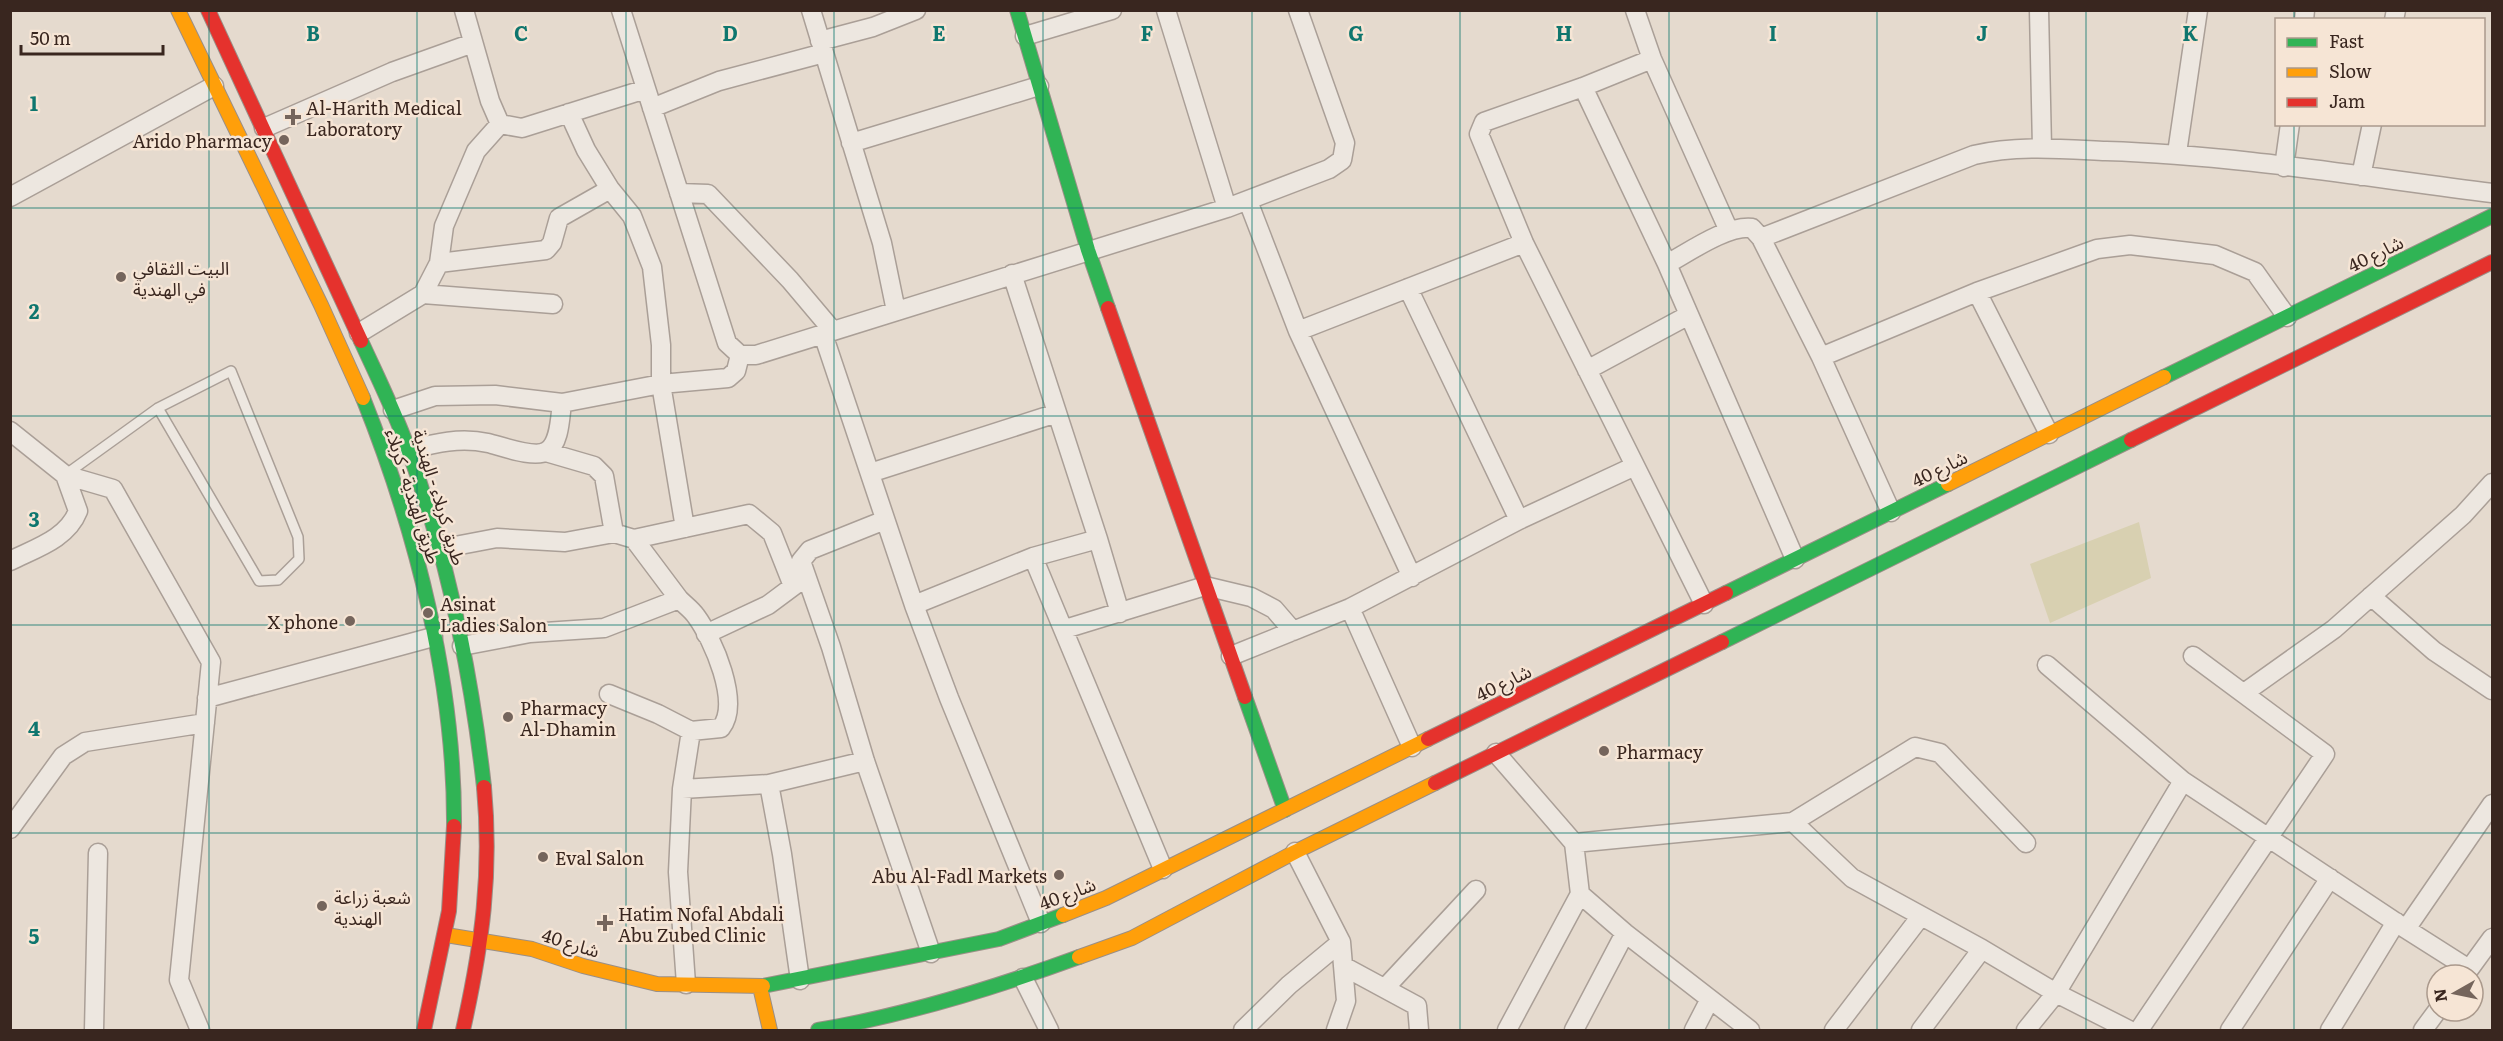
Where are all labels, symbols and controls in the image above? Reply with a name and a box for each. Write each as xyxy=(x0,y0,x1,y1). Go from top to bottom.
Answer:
text: B xyxy=(306,17,320,47)
text: C xyxy=(514,17,528,47)
text: D xyxy=(722,17,738,47)
text: E xyxy=(932,17,946,47)
text: F xyxy=(1141,17,1154,47)
text: G xyxy=(1348,17,1364,47)
text: H xyxy=(1556,17,1572,47)
text: I xyxy=(1769,17,1777,47)
text: J xyxy=(1976,17,1988,47)
text: K xyxy=(2182,17,2198,47)
scale bar xyxy=(21,18,164,56)
legend xyxy=(2275,18,2485,126)
text: 50 m xyxy=(30,24,71,51)
text: Fast xyxy=(2329,27,2365,54)
text: Slow xyxy=(2329,57,2372,84)
text: 1 xyxy=(30,87,38,117)
text: Jam xyxy=(2329,87,2365,114)
place label: Al-Harith Medical Laboratory xyxy=(306,94,462,142)
marker: Al-Harith Medical Laboratory xyxy=(284,108,302,126)
place label: Arido Pharmacy xyxy=(132,127,273,154)
marker: Arido Pharmacy xyxy=(277,133,291,147)
street label: شارع 40 xyxy=(2343,228,2408,280)
place label: البيت الثقافي في الهندية xyxy=(133,254,229,303)
marker: البيت الثقافي في الهندية xyxy=(114,270,128,284)
text: 2 xyxy=(29,295,40,325)
street label: طريق الهندية - كربلاء xyxy=(379,425,449,567)
street label: طريق كربلاء - الهندية xyxy=(406,426,474,568)
street label: شارع 40 xyxy=(1907,443,1972,495)
text: 3 xyxy=(28,503,40,533)
place label: Asinat Ladies Salon xyxy=(440,590,547,638)
marker: Asinat Ladies Salon xyxy=(421,606,435,620)
place label: X phone xyxy=(268,608,338,635)
marker: X phone xyxy=(343,614,357,628)
street label: شارع 40 xyxy=(1471,657,1536,709)
place label: Pharmacy Al-Dhamin xyxy=(520,694,616,742)
marker: Pharmacy Al-Dhamin xyxy=(501,710,515,724)
text: 4 xyxy=(28,712,40,742)
place label: Pharmacy xyxy=(1616,738,1704,765)
marker: Pharmacy xyxy=(1597,744,1611,758)
place label: Eval Salon xyxy=(555,844,644,871)
marker: Eval Salon xyxy=(536,850,550,864)
place label: Abu Al-Fadl Markets xyxy=(872,862,1047,889)
marker: Abu Al-Fadl Markets xyxy=(1052,868,1066,882)
street label: شارع 40 xyxy=(1035,870,1100,918)
place label: شعبة زراعة الهندية xyxy=(334,883,411,931)
marker: شعبة زراعة الهندية xyxy=(315,899,329,913)
place label: Hatim Nofal Abdali Abu Zubed Clinic xyxy=(618,900,784,948)
marker: Hatim Nofal Abdali Abu Zubed Clinic xyxy=(596,914,614,932)
text: 5 xyxy=(29,920,40,950)
street label: شارع 40 xyxy=(538,920,603,965)
north arrow xyxy=(2425,963,2485,1023)
text: N xyxy=(2426,987,2452,1004)

